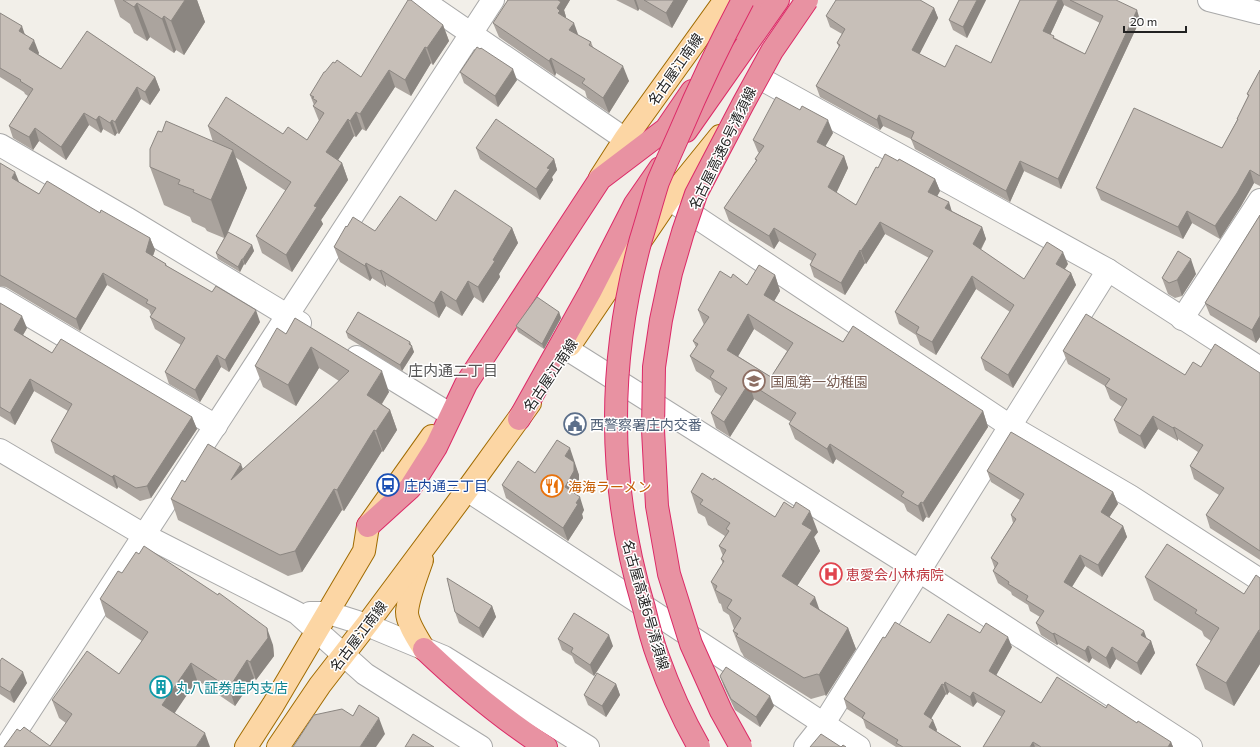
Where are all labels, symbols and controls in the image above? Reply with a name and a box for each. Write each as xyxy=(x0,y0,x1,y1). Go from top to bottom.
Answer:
scale bar xyxy=(1124,8,1186,34)
text: 20 m xyxy=(1130,14,1157,28)
street label: 名古屋江南線 xyxy=(644,30,706,108)
street label: 名古屋高速6号清須線 xyxy=(685,84,759,212)
street label: 名古屋江南線 xyxy=(519,335,581,415)
district label: 庄内通二丁目 xyxy=(408,361,498,379)
school or university icon: 国風第一幼稚園 xyxy=(741,368,767,394)
place label: 国風第一幼稚園 xyxy=(770,373,868,390)
public building icon: 西警察署庄内交番 xyxy=(562,411,588,437)
place label: 西警察署庄内交番 xyxy=(590,416,702,433)
bus stop icon: 庄内通三丁目 xyxy=(375,472,401,498)
restaurant icon: 海海ラーメン xyxy=(539,473,565,499)
place label: 庄内通三丁目 xyxy=(404,477,488,494)
place label: 海海ラーメン xyxy=(568,478,651,495)
street label: 名古屋高速6号清須線 xyxy=(619,538,673,672)
hospital icon: 恵愛会小林病院 xyxy=(818,561,844,587)
place label: 恵愛会小林病院 xyxy=(846,566,944,583)
street label: 名古屋江南線 xyxy=(326,597,390,675)
building icon: 丸八証券庄内支店 xyxy=(148,674,174,700)
place label: 丸八証券庄内支店 xyxy=(176,679,288,696)

